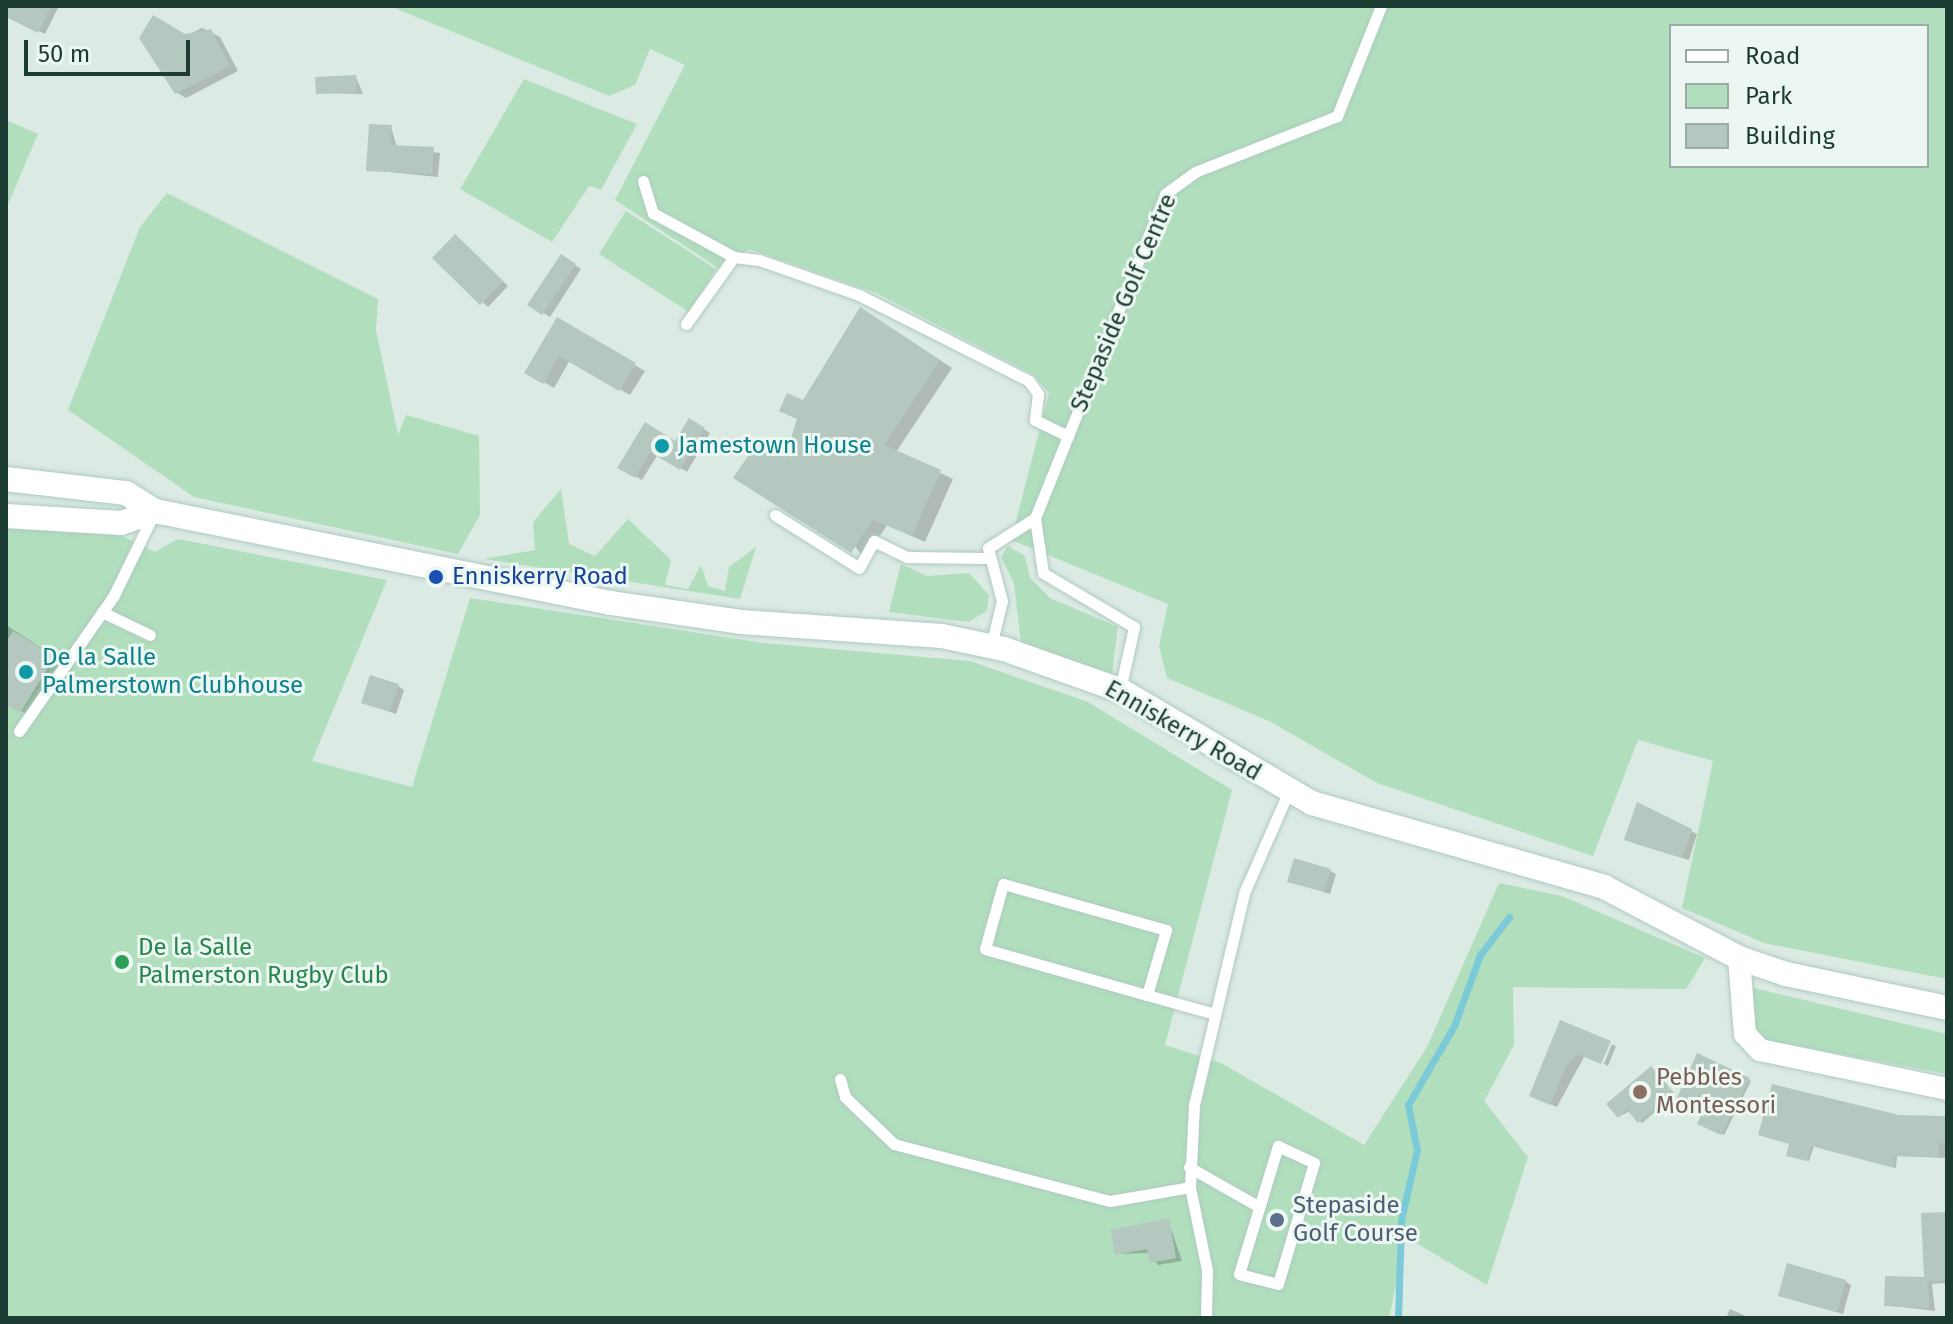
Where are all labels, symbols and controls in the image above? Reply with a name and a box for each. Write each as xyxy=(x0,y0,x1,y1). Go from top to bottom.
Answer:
scale bar xyxy=(28,24,194,74)
legend xyxy=(1669,24,1929,168)
text: 50 m xyxy=(38,40,90,68)
text: Road xyxy=(1745,42,1800,70)
text: Park xyxy=(1745,82,1792,110)
text: Building xyxy=(1745,122,1835,150)
street label: Stepaside Golf Centre xyxy=(1065,190,1183,416)
place label: Jamestown House xyxy=(678,432,872,460)
marker: Jamestown House xyxy=(653,437,671,455)
place label: Enniskerry Road xyxy=(452,563,628,591)
marker: Enniskerry Road xyxy=(427,568,445,586)
place label: De la Salle Palmerstown Clubhouse xyxy=(42,644,303,700)
marker: De la Salle Palmerstown Clubhouse xyxy=(17,663,35,681)
street label: Enniskerry Road xyxy=(1100,675,1266,787)
place label: De la Salle Palmerston Rugby Club xyxy=(138,934,389,990)
marker: De la Salle Palmerston Rugby Club xyxy=(113,953,131,971)
place label: Pebbles Montessori xyxy=(1656,1064,1776,1120)
marker: Pebbles Montessori xyxy=(1631,1083,1649,1101)
place label: Stepaside Golf Course xyxy=(1293,1192,1418,1248)
marker: Stepaside Golf Course xyxy=(1268,1211,1286,1229)

